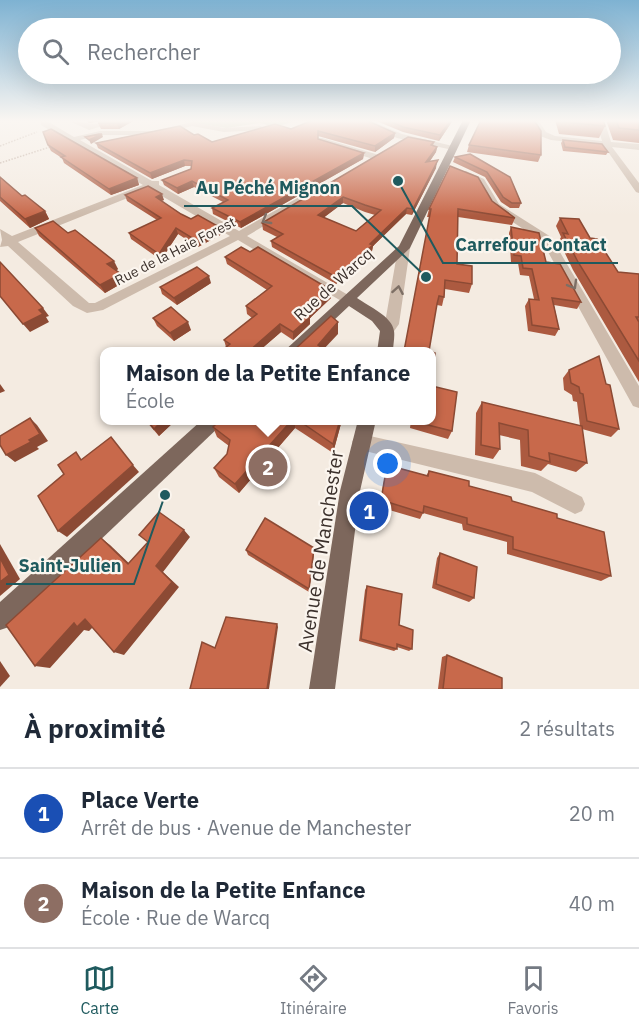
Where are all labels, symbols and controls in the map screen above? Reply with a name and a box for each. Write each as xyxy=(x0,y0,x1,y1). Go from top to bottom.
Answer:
search box xyxy=(18,18,621,84)
icon: search xyxy=(39,35,72,68)
text: Rechercher xyxy=(87,37,200,66)
callout: Au Péché Mignon xyxy=(184,170,352,206)
text: Au Péché Mignon xyxy=(196,176,340,199)
street label: Rue de la Haie Forest xyxy=(112,213,238,289)
one-way arrow xyxy=(262,213,272,224)
callout: Carrefour Contact xyxy=(443,227,618,263)
text: Carrefour Contact xyxy=(455,233,607,256)
street label: Rue de Warcq xyxy=(289,243,377,325)
one-way arrow xyxy=(566,279,577,289)
one-way arrow xyxy=(391,285,403,295)
popup xyxy=(100,347,436,425)
text: Maison de la Petite Enfance xyxy=(126,358,410,387)
text: École xyxy=(126,387,175,414)
pin: 2 xyxy=(248,444,288,490)
street label: Avenue de Manchester xyxy=(291,448,349,654)
your location xyxy=(373,449,402,478)
pin: 1 xyxy=(350,488,388,534)
callout: Saint-Julien xyxy=(6,548,134,584)
text: Saint-Julien xyxy=(18,554,122,577)
text: À proximité xyxy=(24,711,166,745)
text: 2 résultats xyxy=(519,715,615,742)
text: Place Verte xyxy=(81,785,199,814)
text: 1 xyxy=(38,800,50,827)
text: 20 m xyxy=(569,800,615,827)
text: Arrêt de bus · Avenue de Manchester xyxy=(81,814,411,841)
text: Maison de la Petite Enfance xyxy=(81,875,366,904)
text: 2 xyxy=(38,890,50,917)
text: 40 m xyxy=(569,890,615,917)
text: École · Rue de Warcq xyxy=(81,904,270,931)
tab: Carte xyxy=(80,962,119,1018)
tab: Itinéraire xyxy=(280,962,347,1018)
tab: Favoris xyxy=(508,962,559,1018)

